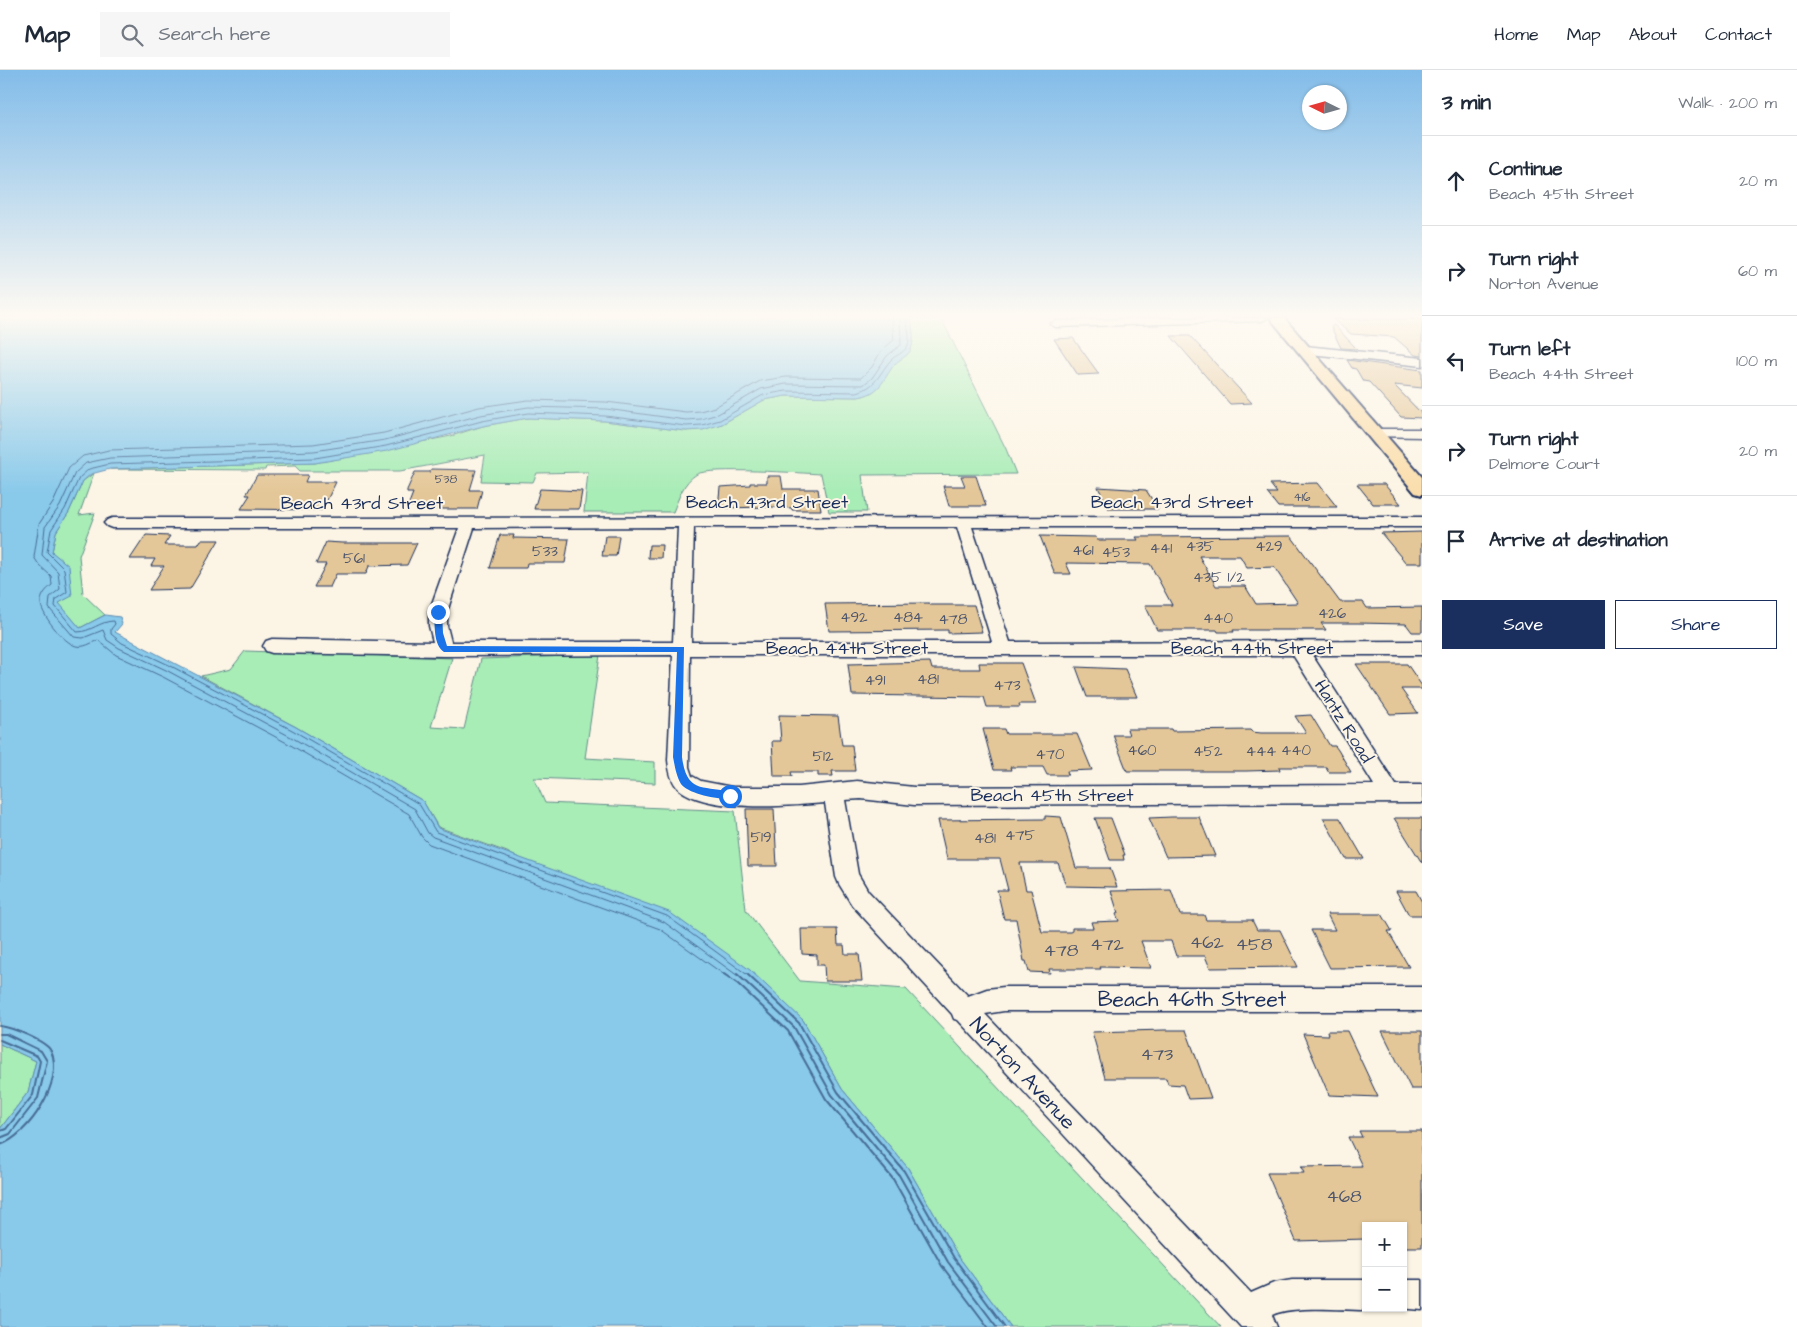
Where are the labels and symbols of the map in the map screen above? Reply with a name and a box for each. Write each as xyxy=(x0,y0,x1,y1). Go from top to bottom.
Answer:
north arrow xyxy=(1302,85,1347,130)
house number: 538 xyxy=(435,471,457,488)
house number: 416 xyxy=(1293,489,1311,506)
street label: Beach 43rd Street xyxy=(686,490,849,515)
street label: Beach 43rd Street xyxy=(1091,490,1254,515)
street label: Beach 43rd Street xyxy=(281,491,444,516)
house number: 435 xyxy=(1186,536,1215,557)
house number: 429 xyxy=(1255,536,1283,557)
house number: 441 xyxy=(1150,538,1172,559)
house number: 461 xyxy=(1072,540,1094,561)
house number: 533 xyxy=(532,541,558,562)
house number: 453 xyxy=(1102,542,1131,563)
house number: 561 xyxy=(343,548,365,569)
house number: 435 1/2 xyxy=(1193,567,1245,588)
route end xyxy=(427,601,450,624)
house number: 426 xyxy=(1318,603,1347,624)
house number: 492 xyxy=(840,607,868,628)
house number: 484 xyxy=(893,607,923,628)
house number: 440 xyxy=(1203,608,1233,629)
house number: 478 xyxy=(938,609,968,630)
street label: Beach 44th Street xyxy=(766,636,929,661)
street label: Beach 44th Street xyxy=(1171,636,1334,661)
house number: 481 xyxy=(917,669,939,690)
house number: 491 xyxy=(865,670,885,691)
house number: 473 xyxy=(993,675,1021,696)
street label: Hantz Road xyxy=(1308,675,1379,768)
house number: 460 xyxy=(1127,740,1157,761)
house number: 440 xyxy=(1281,740,1311,761)
house number: 452 xyxy=(1193,741,1223,762)
house number: 444 xyxy=(1246,741,1276,762)
house number: 470 xyxy=(1036,744,1065,765)
house number: 512 xyxy=(812,746,834,767)
street label: Beach 45th Street xyxy=(970,783,1134,808)
route start xyxy=(719,785,742,808)
house number: 475 xyxy=(1005,825,1035,846)
house number: 519 xyxy=(750,827,772,848)
house number: 481 xyxy=(974,828,996,849)
house number: 462 xyxy=(1190,930,1225,955)
house number: 472 xyxy=(1090,932,1125,957)
house number: 458 xyxy=(1236,932,1273,957)
house number: 478 xyxy=(1044,938,1079,963)
street label: Beach 46th Street xyxy=(1098,985,1287,1014)
street label: Norton Avenue xyxy=(963,1011,1082,1136)
house number: 473 xyxy=(1141,1042,1173,1067)
house number: 468 xyxy=(1326,1184,1362,1209)

